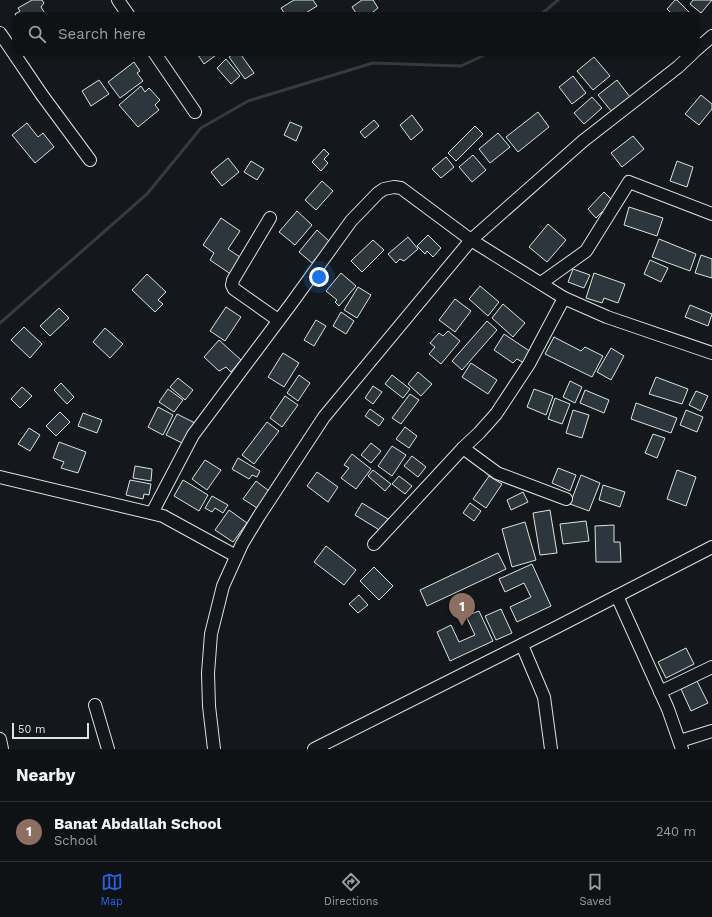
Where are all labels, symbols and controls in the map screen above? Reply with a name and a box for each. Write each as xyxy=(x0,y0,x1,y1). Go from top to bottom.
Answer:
search box xyxy=(12,12,700,56)
icon: search xyxy=(26,23,48,45)
text: Search here xyxy=(58,25,146,43)
your location xyxy=(309,267,329,287)
pin: 1 xyxy=(449,593,475,626)
scale bar xyxy=(12,721,89,740)
text: 50 m xyxy=(18,723,45,736)
text: Nearby xyxy=(16,765,75,785)
text: Banat Abdallah School xyxy=(54,815,221,833)
text: 1 xyxy=(26,824,32,839)
text: 240 m xyxy=(656,824,696,839)
text: School xyxy=(54,833,97,848)
tab: Map xyxy=(101,871,123,908)
tab: Directions xyxy=(324,871,378,908)
tab: Saved xyxy=(579,871,611,908)

